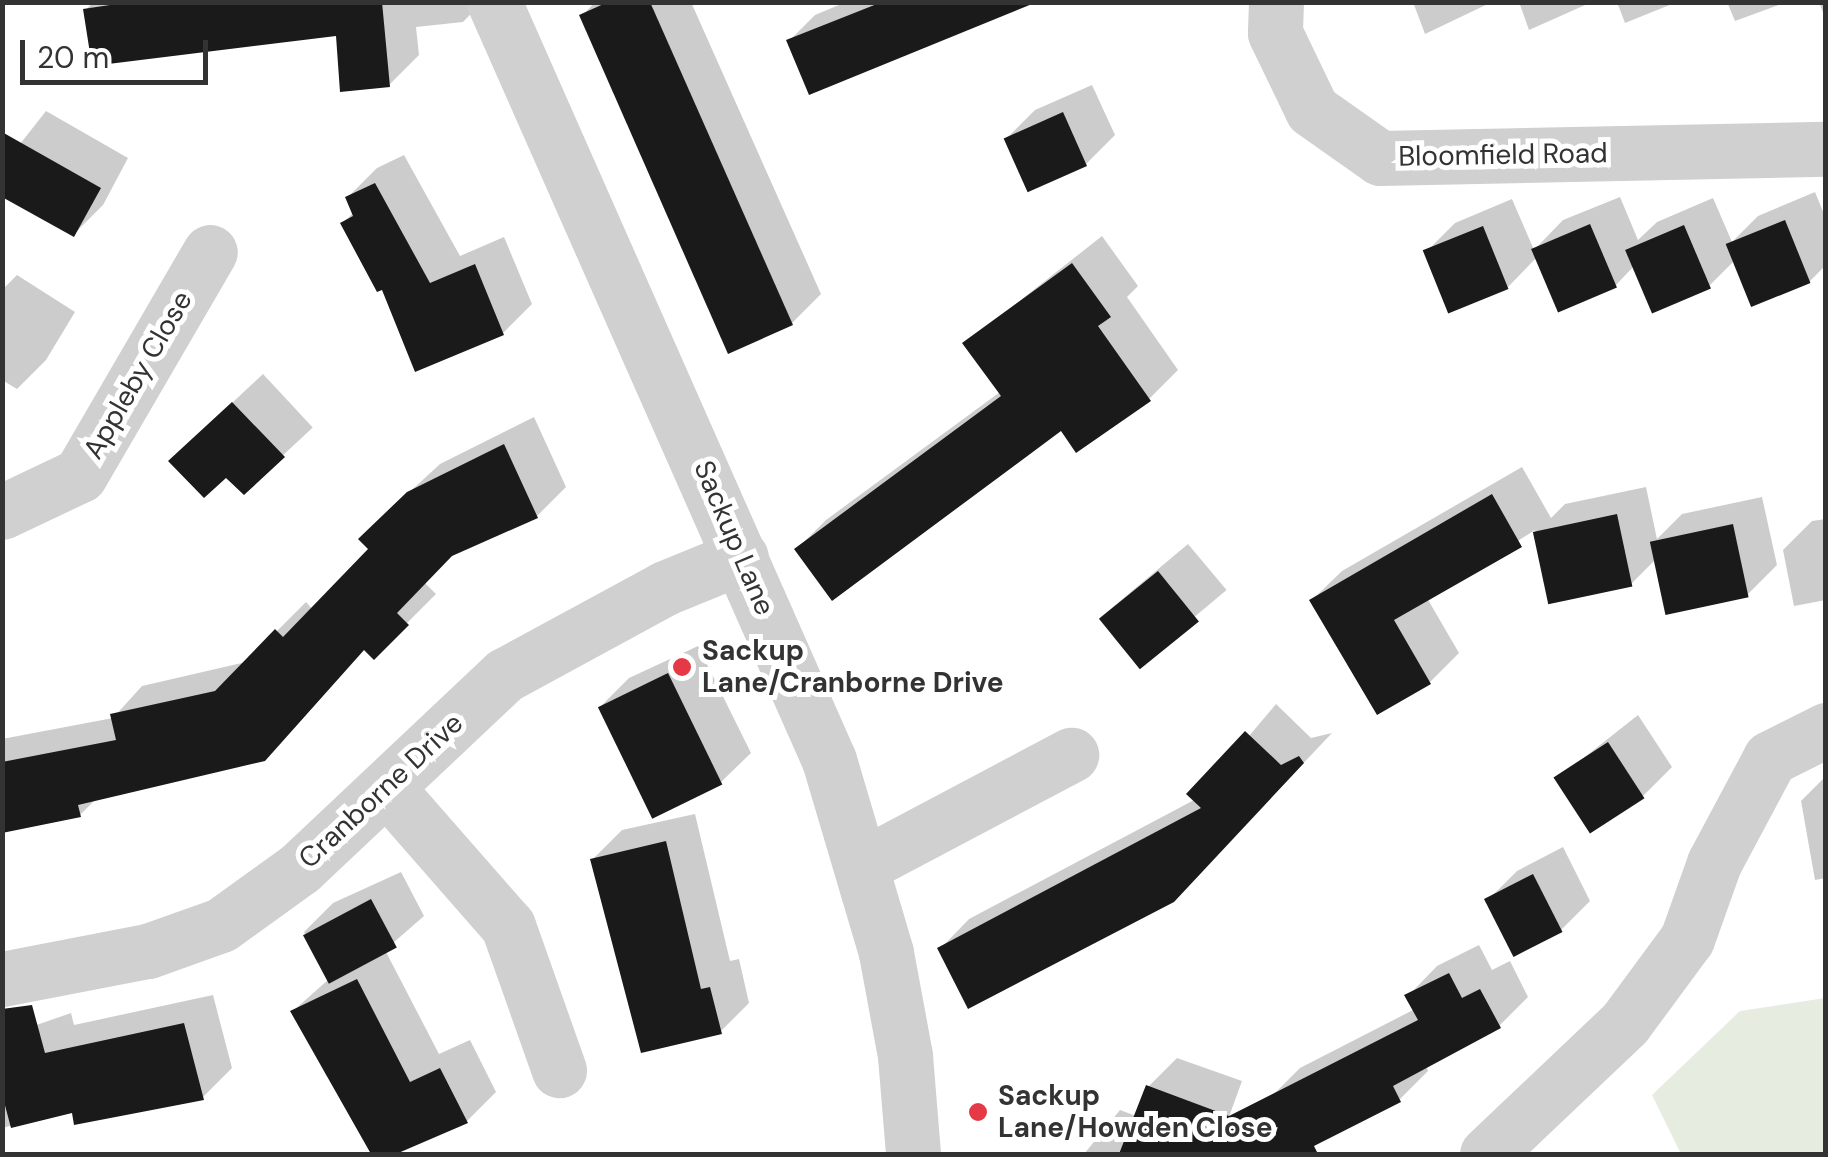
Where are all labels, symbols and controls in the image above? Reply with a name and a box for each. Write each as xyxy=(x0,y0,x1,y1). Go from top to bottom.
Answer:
scale bar xyxy=(25,20,212,82)
text: 20 m xyxy=(37,38,109,77)
street label: Bloomfield Road xyxy=(1398,136,1608,174)
street label: Appleby Close xyxy=(76,285,200,465)
street label: Sackup Lane xyxy=(686,456,782,620)
place label: Sackup Lane/Cranborne Drive xyxy=(702,634,1004,700)
marker: Sackup Lane/Cranborne Drive xyxy=(671,656,693,678)
street label: Cranborne Drive xyxy=(292,706,470,876)
place label: Sackup Lane/Howden Close xyxy=(998,1079,1273,1145)
marker: Sackup Lane/Howden Close xyxy=(967,1101,989,1123)

